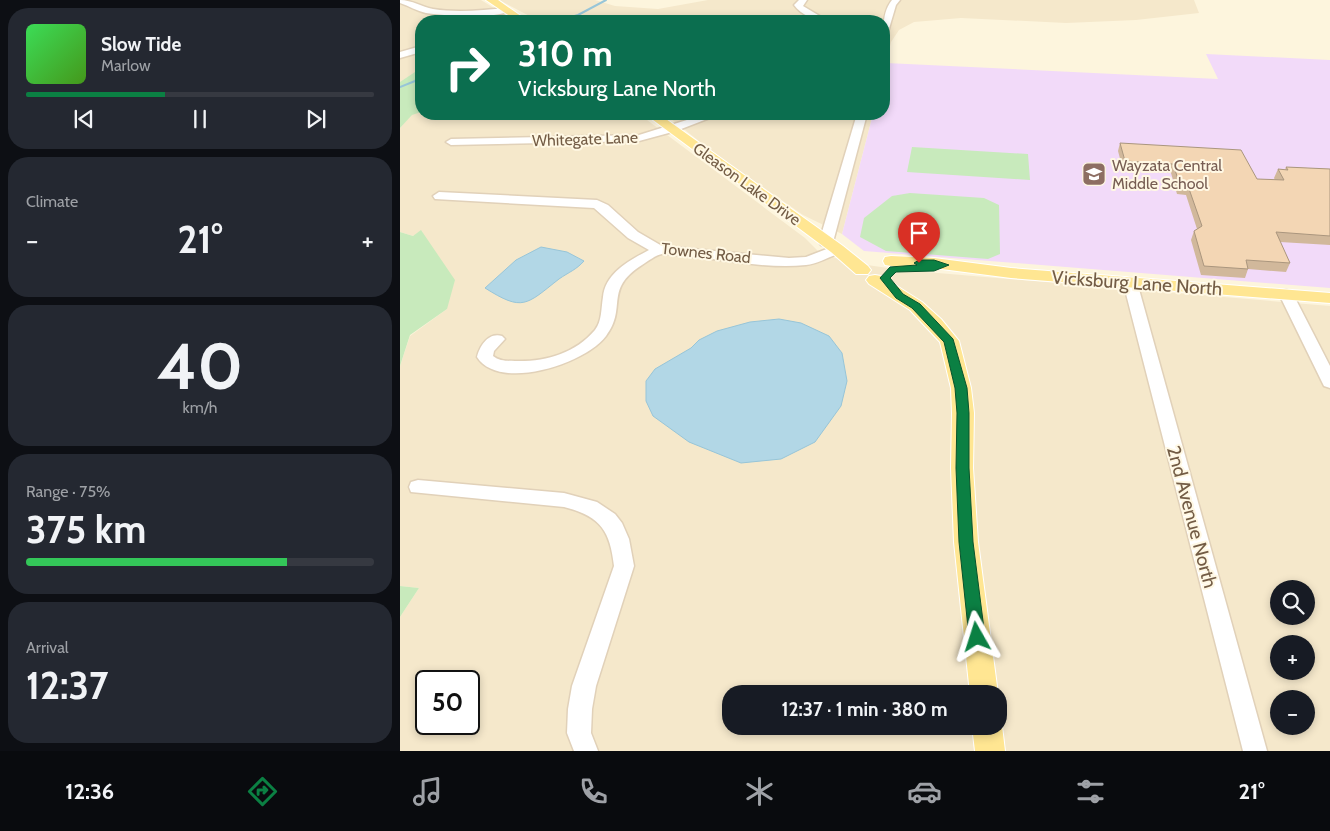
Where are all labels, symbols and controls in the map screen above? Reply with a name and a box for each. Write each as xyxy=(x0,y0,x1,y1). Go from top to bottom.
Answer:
text: 310 m xyxy=(518,32,613,75)
text: Slow Tide xyxy=(101,33,181,56)
icon: right xyxy=(435,35,500,100)
text: Marlow xyxy=(101,56,151,75)
text: Vicksburg Lane North xyxy=(518,75,716,102)
icon: previous xyxy=(70,105,98,133)
icon: pause xyxy=(186,105,214,133)
icon: next xyxy=(302,105,330,133)
street label: Whitegate Lane xyxy=(532,128,638,150)
street label: Gleason Lake Drive xyxy=(689,139,805,229)
place label: Wayzata Central Middle School xyxy=(1112,156,1222,193)
school or university icon: Wayzata Central Middle School xyxy=(1081,161,1107,187)
text: Climate xyxy=(26,192,78,211)
pin xyxy=(898,212,940,263)
text: 21° xyxy=(177,216,223,263)
icon: arrive xyxy=(905,219,933,247)
text: − xyxy=(26,223,38,257)
text: + xyxy=(362,223,374,257)
street label: Townes Road xyxy=(660,239,752,267)
street label: Vicksburg Lane North xyxy=(1051,266,1223,300)
text: 40 xyxy=(157,326,243,405)
text: km/h xyxy=(182,398,218,417)
street label: 2nd Avenue North xyxy=(1162,443,1222,591)
text: Range · 75% xyxy=(26,482,110,501)
text: 375 km xyxy=(26,506,146,553)
map controls xyxy=(1270,580,1315,735)
button: search xyxy=(1270,580,1315,625)
position arrow xyxy=(950,610,1002,662)
button: + xyxy=(1270,635,1315,680)
text: Arrival xyxy=(26,638,69,657)
text: 12:37 xyxy=(26,662,108,709)
speed limit sign: 50 xyxy=(415,670,480,735)
button: − xyxy=(1270,690,1315,735)
text: 12:37 · 1 min · 380 m xyxy=(782,698,947,721)
icon: directions xyxy=(245,774,280,809)
icon: music xyxy=(410,774,445,809)
icon: phone xyxy=(576,774,611,809)
icon: climate xyxy=(742,774,777,809)
icon: car xyxy=(907,774,942,809)
icon: filters xyxy=(1073,774,1108,809)
text: 12:36 xyxy=(65,778,114,805)
text: 21° xyxy=(1239,778,1265,805)

